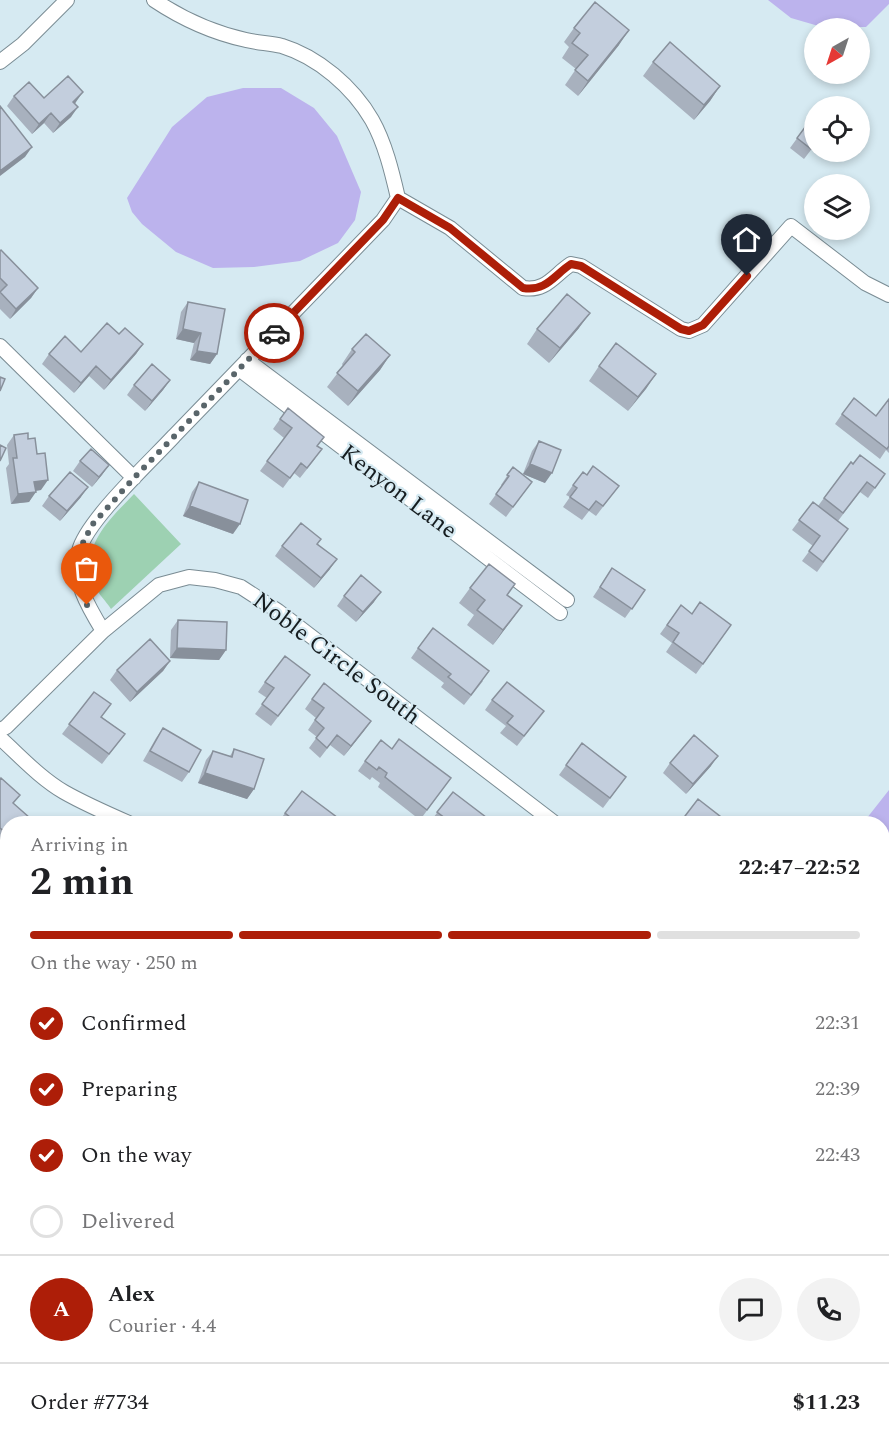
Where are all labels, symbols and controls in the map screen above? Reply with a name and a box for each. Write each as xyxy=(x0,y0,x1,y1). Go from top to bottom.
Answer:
north arrow xyxy=(804,18,870,84)
map controls xyxy=(804,18,870,240)
button: locate xyxy=(804,96,870,162)
button: layers xyxy=(804,174,870,240)
pin xyxy=(721,214,772,276)
icon: home xyxy=(730,223,763,256)
courier xyxy=(244,303,304,363)
icon: car xyxy=(258,317,291,350)
street label: Kenyon Lane xyxy=(332,436,465,548)
pin xyxy=(61,543,112,605)
icon: bag xyxy=(70,552,103,585)
street label: Noble Circle South xyxy=(245,583,428,734)
text: Arriving in xyxy=(30,830,128,860)
text: 22:47–22:52 xyxy=(738,851,860,884)
text: 2 min xyxy=(30,853,134,912)
text: On the way · 250 m xyxy=(30,948,198,978)
icon: check xyxy=(30,1007,63,1040)
text: Confirmed xyxy=(81,1007,187,1040)
text: 22:31 xyxy=(815,1008,860,1038)
icon: check xyxy=(30,1073,63,1106)
text: Preparing xyxy=(81,1073,178,1106)
text: 22:39 xyxy=(815,1074,860,1104)
icon: check xyxy=(30,1139,63,1172)
text: On the way xyxy=(81,1139,192,1172)
text: 22:43 xyxy=(815,1140,860,1170)
text: Delivered xyxy=(81,1205,175,1238)
text: Alex xyxy=(108,1278,155,1311)
button: chat xyxy=(719,1278,782,1341)
button: phone xyxy=(797,1278,860,1341)
text: A xyxy=(53,1293,70,1326)
text: Courier · 4.4 xyxy=(108,1311,216,1341)
text: Order #7734 xyxy=(30,1386,149,1419)
text: $11.23 xyxy=(792,1386,860,1419)

